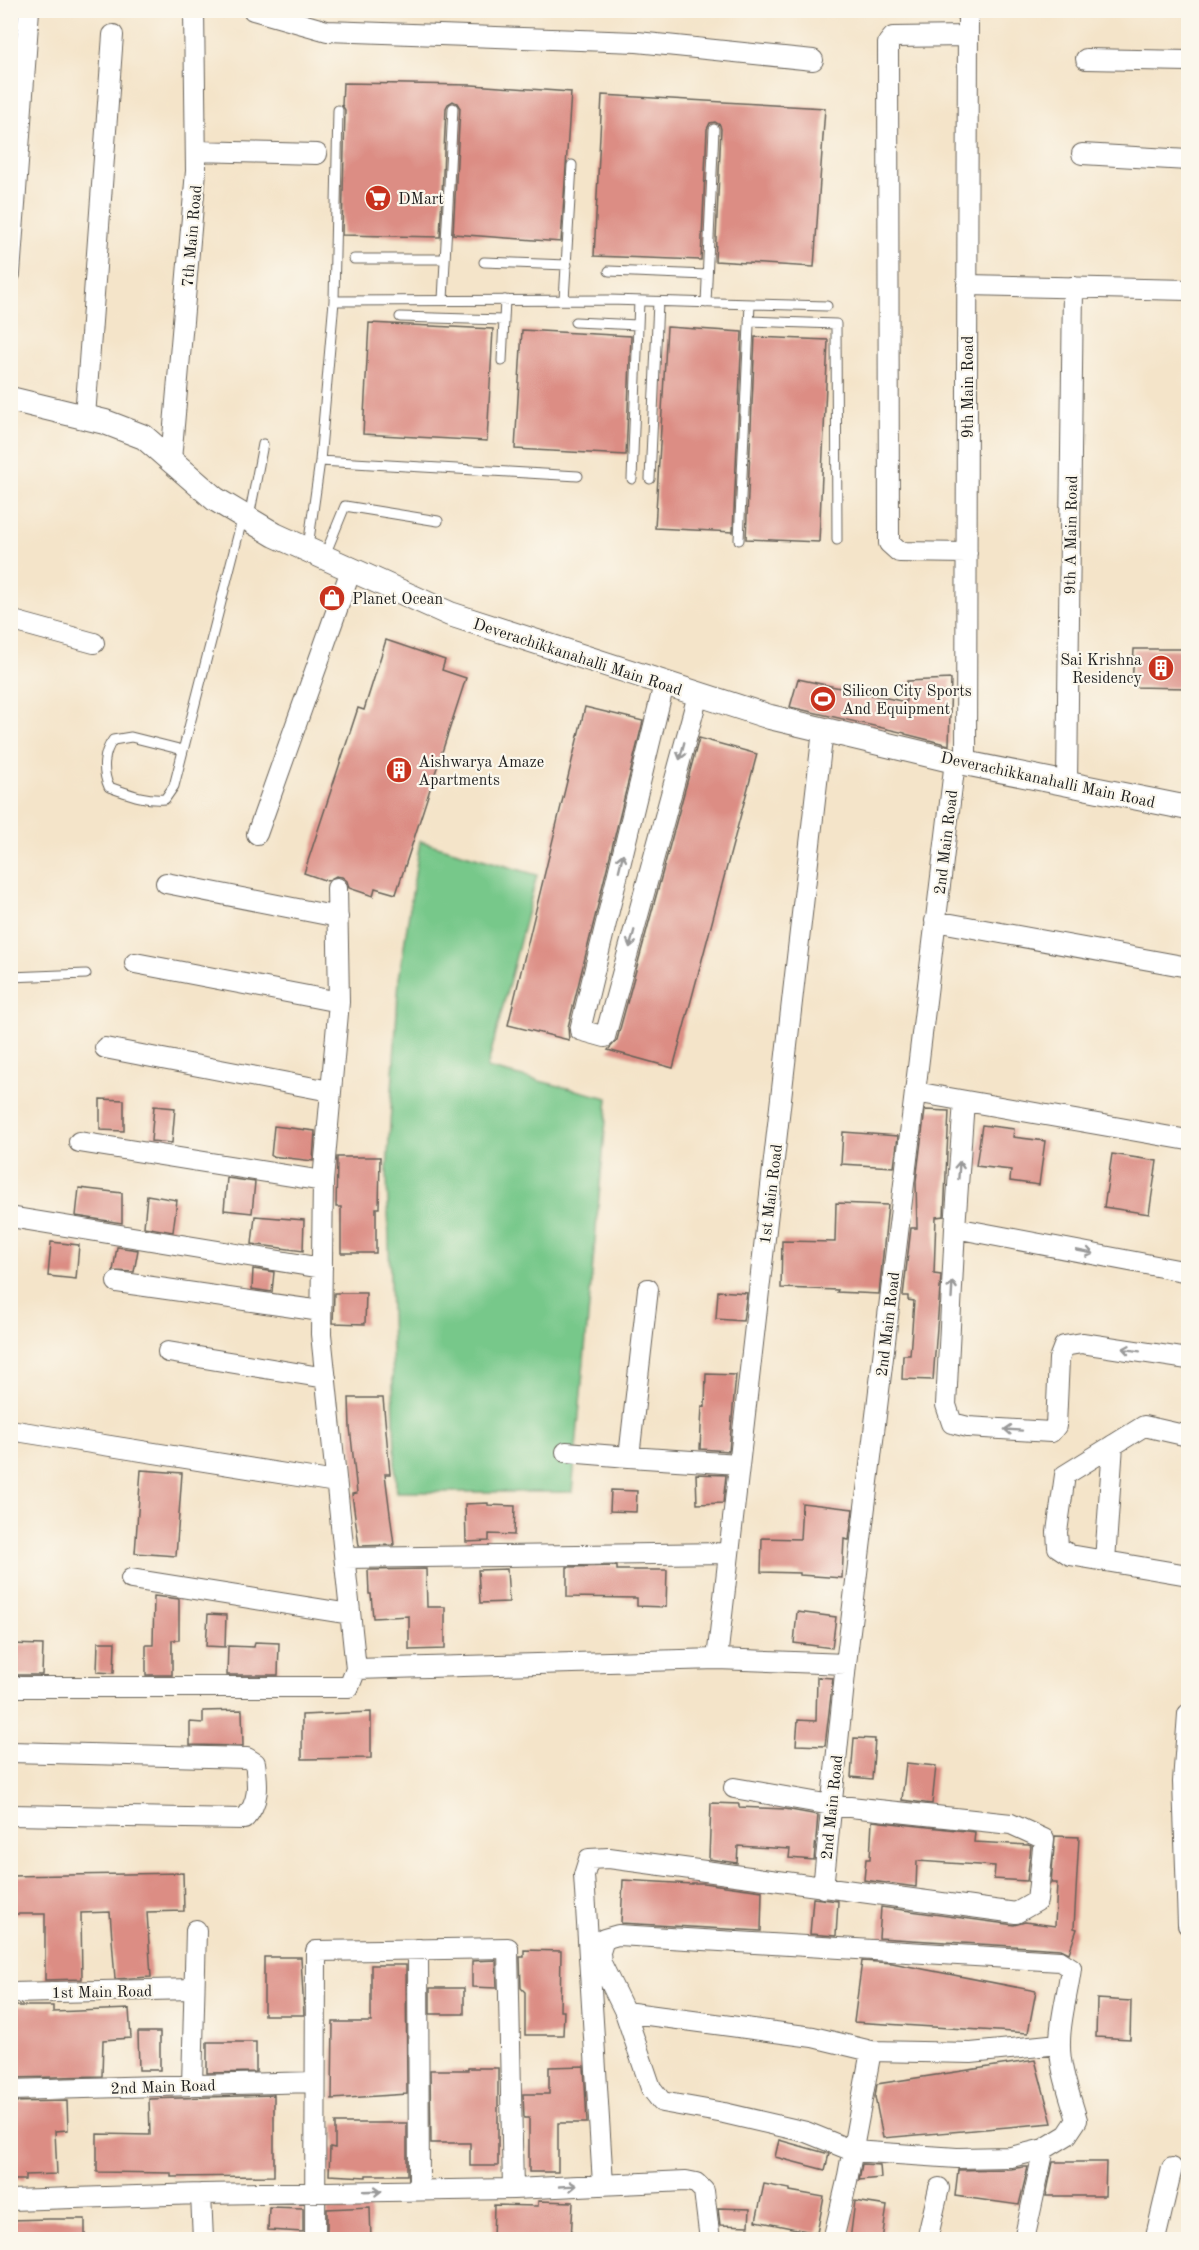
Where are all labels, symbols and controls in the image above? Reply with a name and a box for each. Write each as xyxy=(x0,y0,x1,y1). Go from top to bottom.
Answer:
supermarket icon: DMart xyxy=(363,183,393,213)
street label: 7th Main Road xyxy=(181,184,205,288)
place label: DMart xyxy=(398,192,444,208)
street label: 9th Main Road xyxy=(961,336,977,438)
street label: 9th A Main Road xyxy=(1063,475,1081,595)
shop icon: Planet Ocean xyxy=(317,583,347,613)
place label: Planet Ocean xyxy=(352,592,444,608)
street label: Deverachikkanahalli Main Road xyxy=(471,616,684,699)
place label: Sai Krishna Residency xyxy=(1060,653,1143,687)
building icon: Sai Krishna Residency xyxy=(1146,653,1176,683)
sports icon: Silicon City Sports And Equipment xyxy=(808,684,838,714)
place label: Silicon City Sports And Equipment xyxy=(842,684,972,718)
one-way arrow xyxy=(676,741,688,760)
street label: Deverachikkanahalli Main Road xyxy=(939,750,1156,812)
building icon: Aishwarya Amaze Apartments xyxy=(384,755,414,785)
place label: Aishwarya Amaze Apartments xyxy=(418,755,544,789)
street label: 2nd Main Road xyxy=(933,789,961,895)
one-way arrow xyxy=(615,853,627,872)
one-way arrow xyxy=(625,930,637,949)
street label: 1st Main Road xyxy=(758,1143,786,1245)
one-way arrow xyxy=(954,1160,965,1180)
one-way arrow xyxy=(1075,1247,1094,1258)
street label: 2nd Main Road xyxy=(875,1271,903,1377)
one-way arrow xyxy=(946,1281,957,1301)
one-way arrow xyxy=(1121,1345,1141,1356)
one-way arrow xyxy=(1003,1424,1023,1435)
street label: 2nd Main Road xyxy=(820,1754,846,1860)
street label: 1st Main Road xyxy=(52,1984,153,2002)
street label: 2nd Main Road xyxy=(110,2078,216,2098)
one-way arrow xyxy=(558,2180,578,2191)
one-way arrow xyxy=(363,2186,383,2197)

